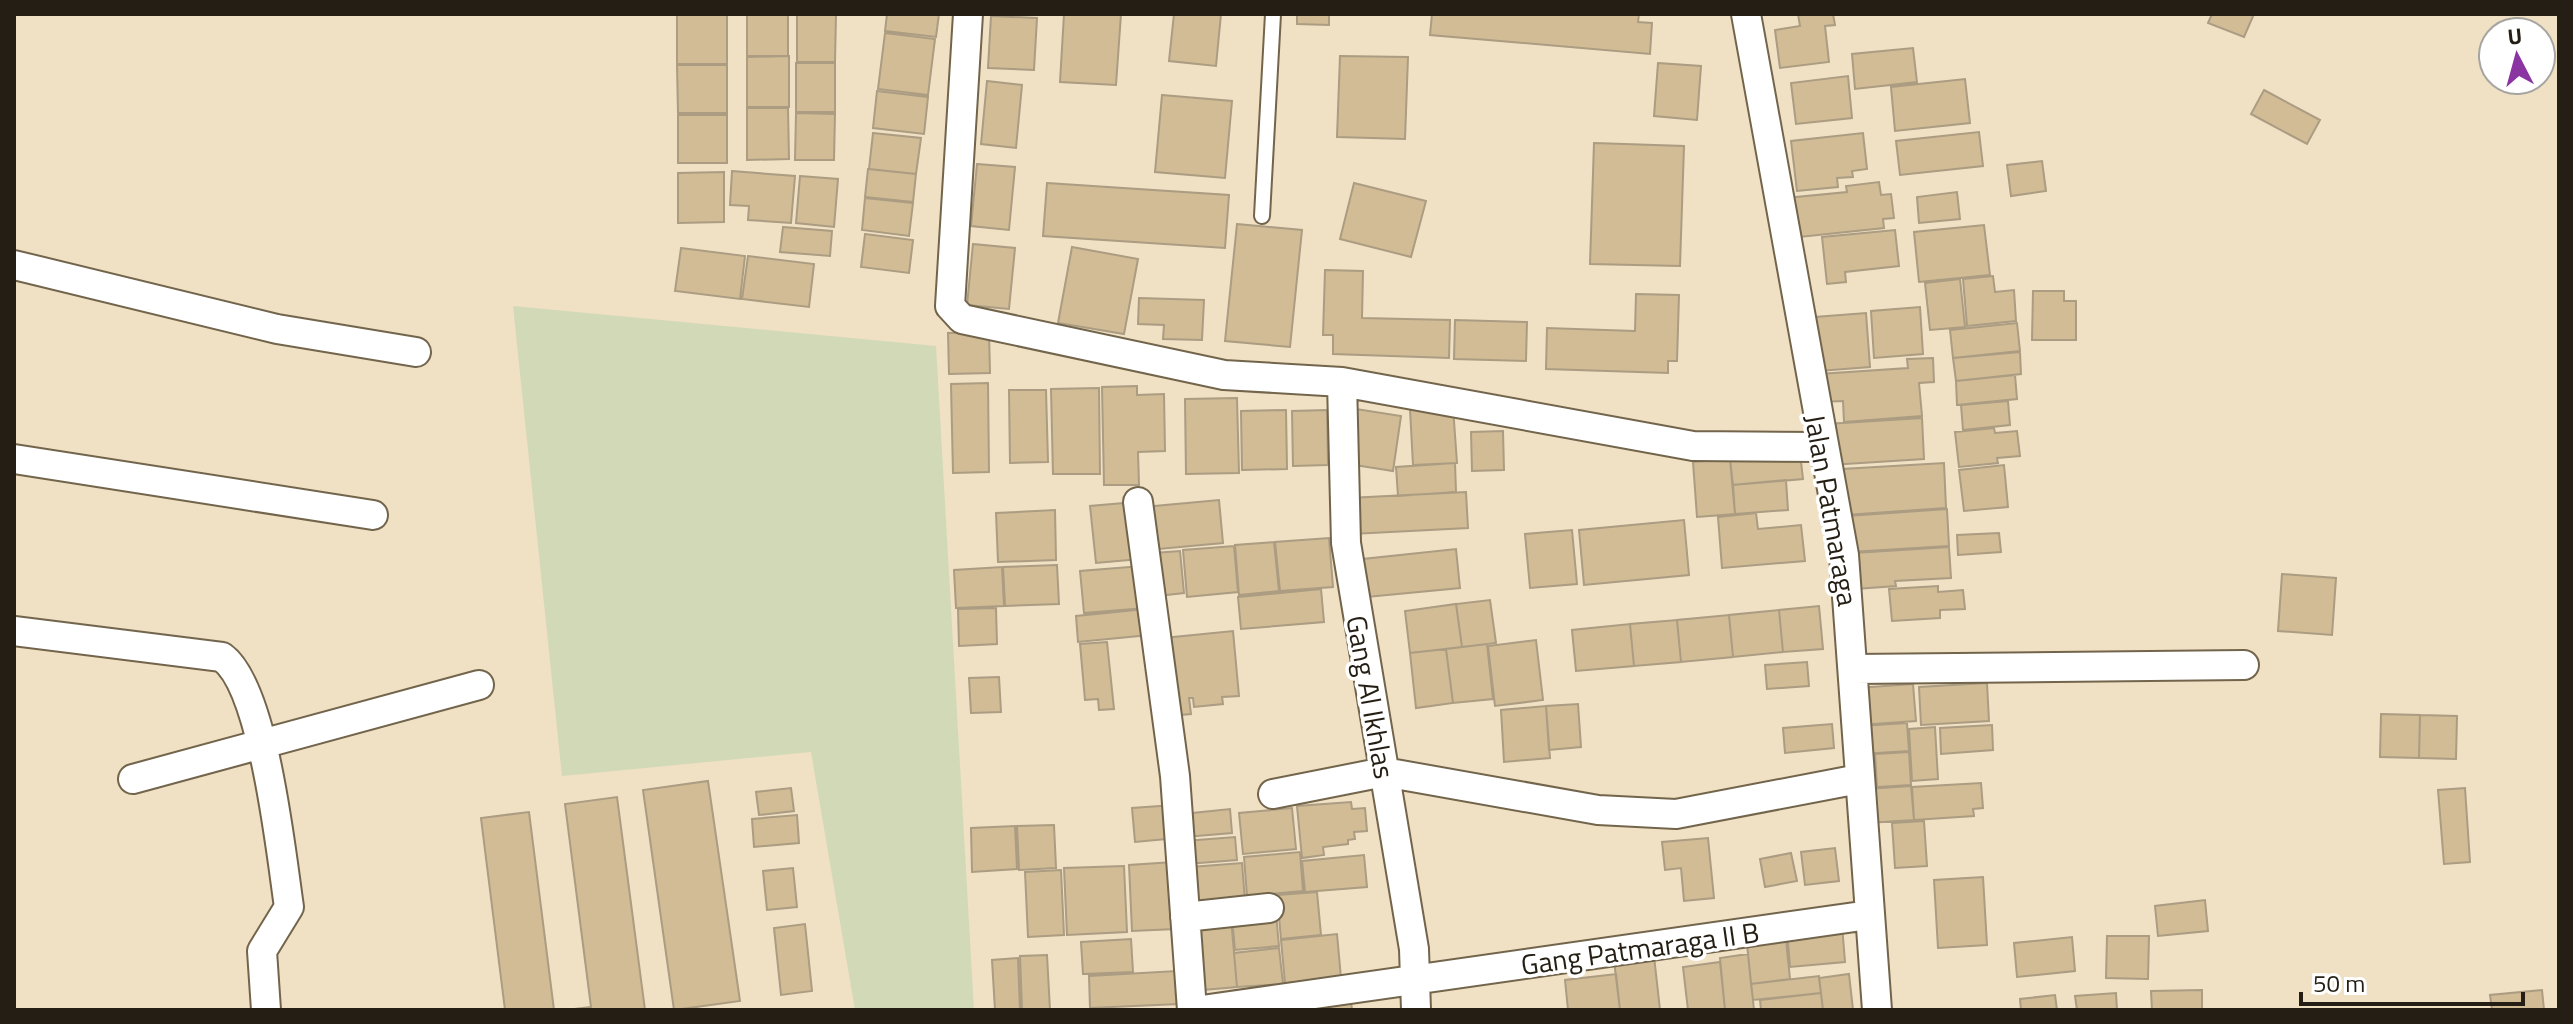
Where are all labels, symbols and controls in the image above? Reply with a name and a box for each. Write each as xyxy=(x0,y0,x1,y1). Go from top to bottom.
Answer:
north arrow xyxy=(2477,16,2557,96)
text: U xyxy=(2506,18,2524,54)
street label: Jalan Patmaraga xyxy=(1794,411,1870,609)
street label: Gang Al Ikhlas xyxy=(1335,612,1407,782)
street label: Gang Patmaraga II B xyxy=(1518,910,1762,986)
scale bar xyxy=(2301,956,2523,1006)
text: 50 m xyxy=(2313,965,2365,1001)

